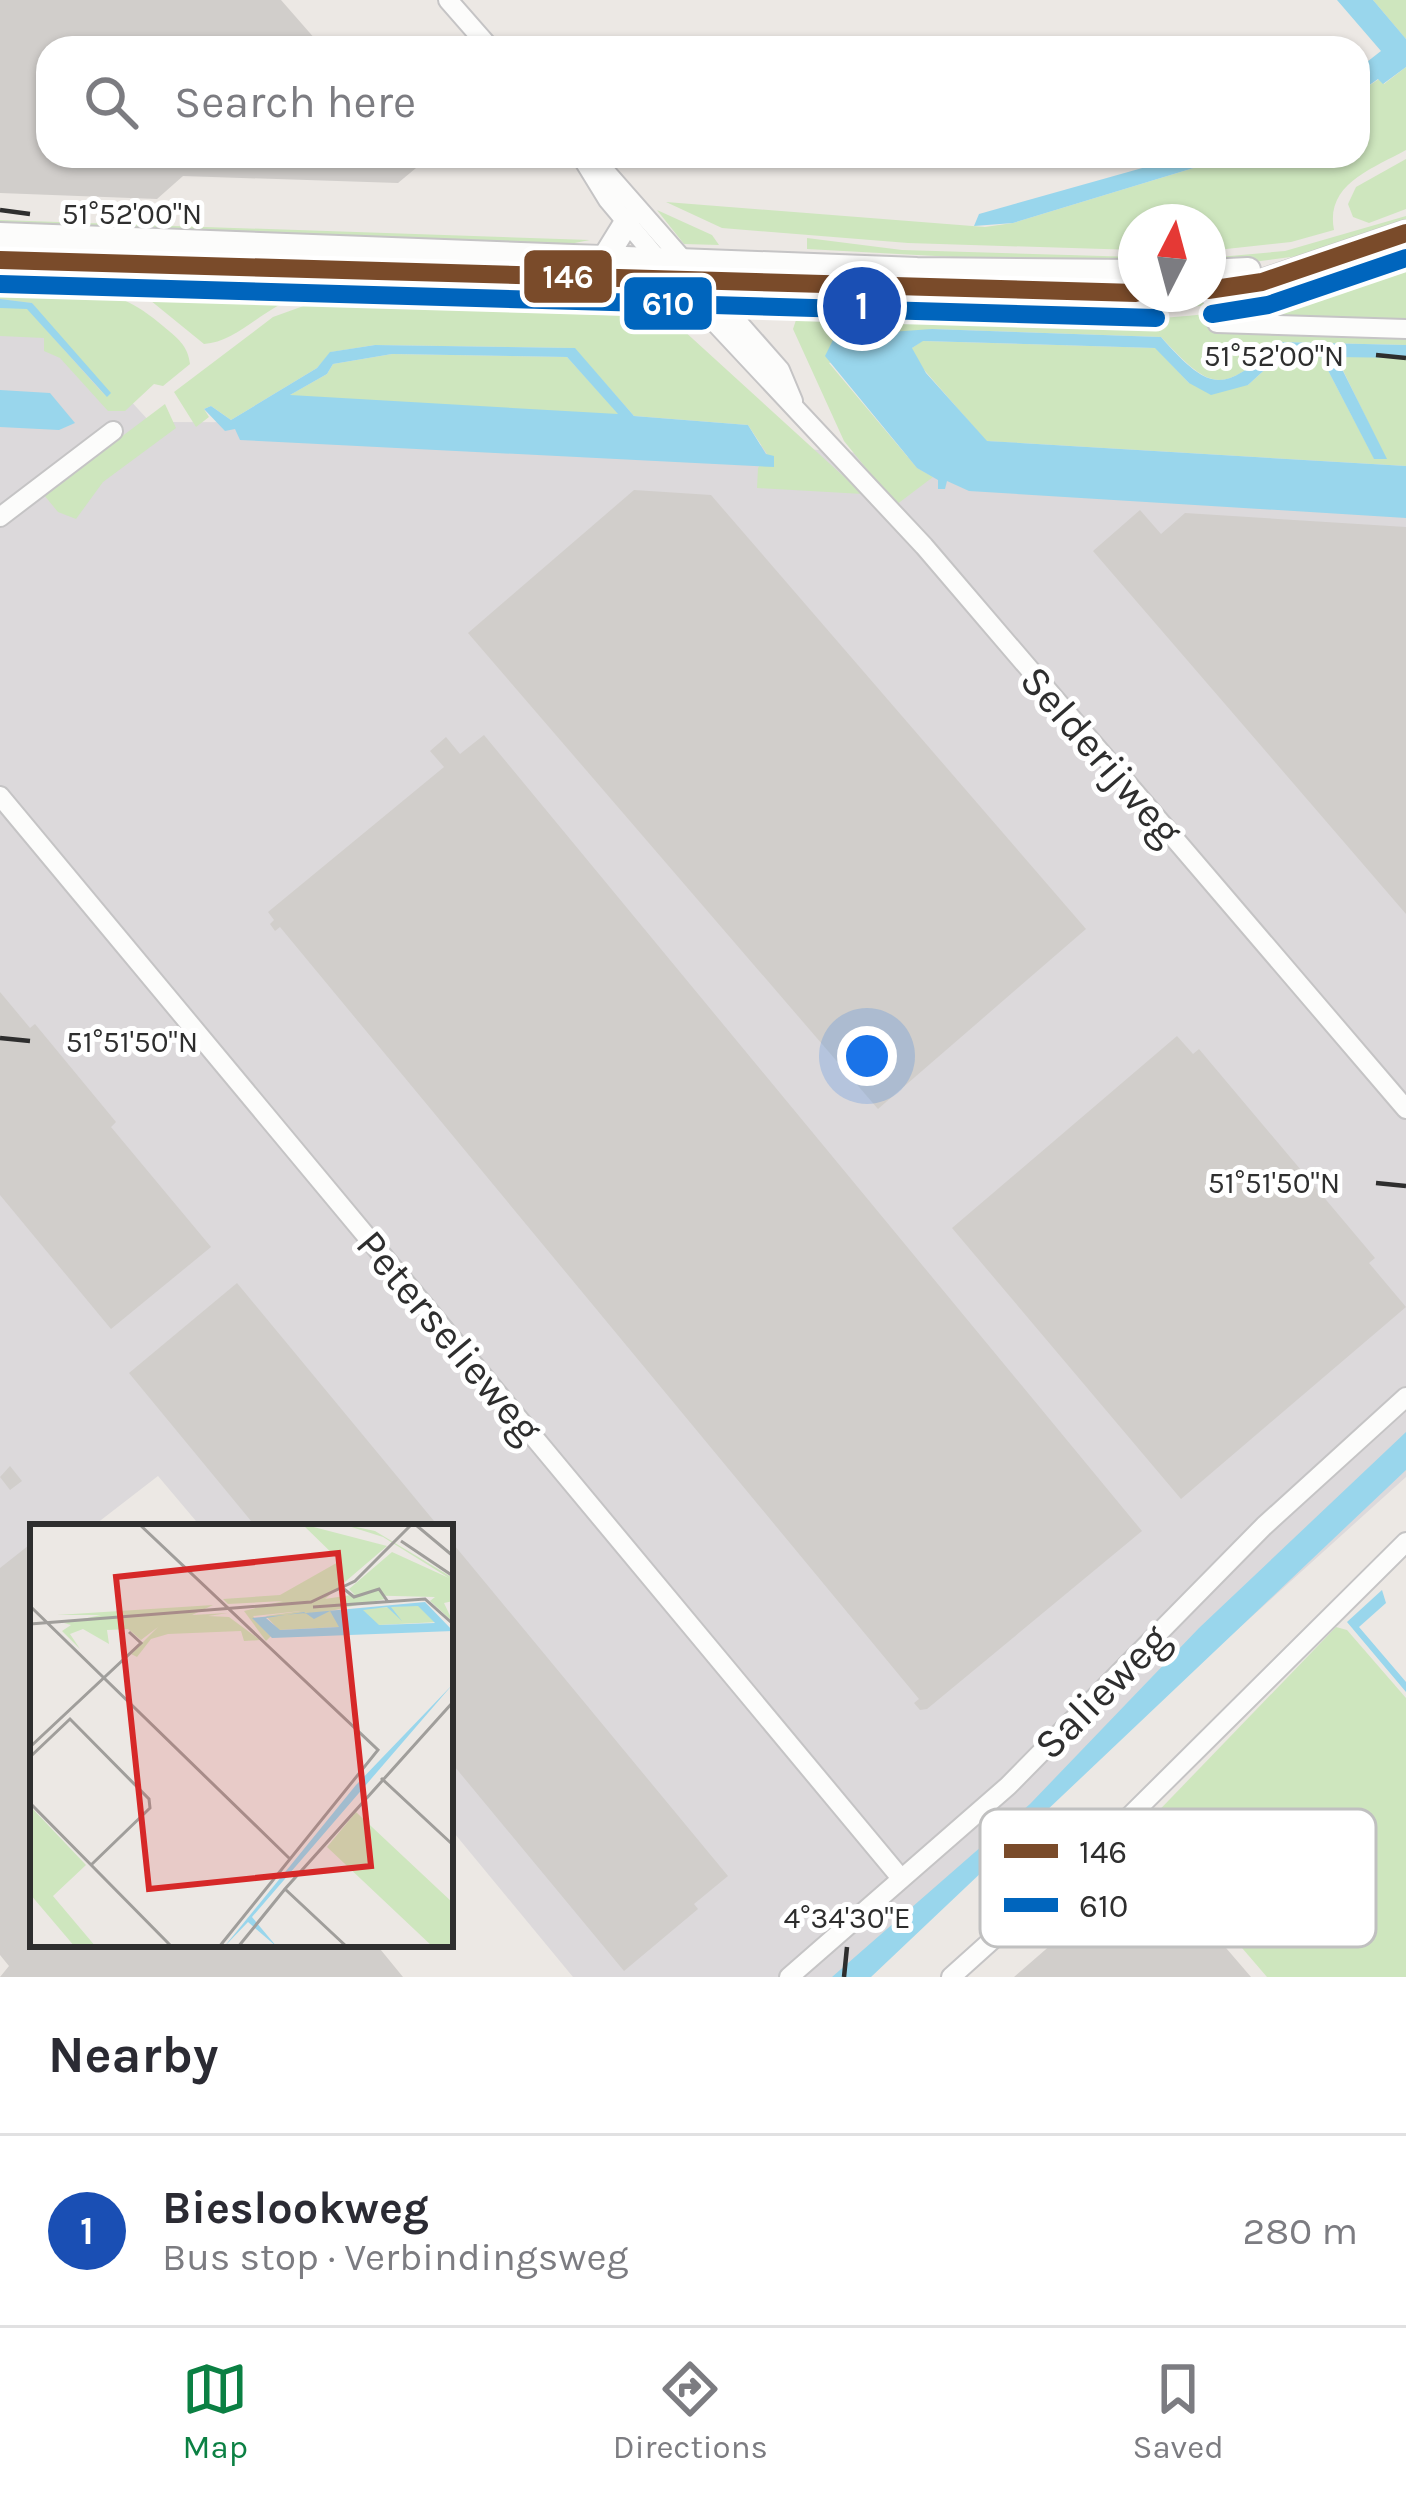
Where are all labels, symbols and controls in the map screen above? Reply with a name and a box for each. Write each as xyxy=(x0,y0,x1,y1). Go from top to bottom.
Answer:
search box xyxy=(36,36,1370,168)
icon: search xyxy=(78,69,144,135)
text: Search here xyxy=(174,76,416,128)
text: 51°52'00"N xyxy=(62,196,202,232)
north arrow xyxy=(1118,204,1226,312)
line badge: 146 xyxy=(522,248,614,305)
text: 146 xyxy=(542,258,594,296)
pin: 1 xyxy=(823,261,901,351)
line badge: 610 xyxy=(622,275,714,332)
text: 610 xyxy=(642,285,694,323)
text: 51°52'00"N xyxy=(1204,338,1344,374)
street label: Selderijweg xyxy=(1010,656,1193,856)
text: 51°51'50"N xyxy=(66,1024,198,1060)
your location xyxy=(837,1026,897,1086)
text: 51°51'50"N xyxy=(1208,1165,1340,1201)
street label: Peterselieweg xyxy=(346,1220,553,1453)
inset map xyxy=(30,1524,453,1947)
street label: Salieweg xyxy=(1024,1614,1180,1770)
legend xyxy=(980,1809,1376,1947)
text: 146 xyxy=(1079,1833,1127,1871)
text: 610 xyxy=(1079,1887,1128,1925)
text: 4°34'30"E xyxy=(783,1900,911,1936)
text: Nearby xyxy=(48,2025,218,2085)
text: Bieslookweg xyxy=(162,2182,429,2234)
text: 1 xyxy=(80,2208,94,2254)
text: 280 m xyxy=(1243,2208,1358,2254)
text: Bus stop · Verbindingsweg xyxy=(162,2234,629,2280)
tab: Map xyxy=(182,2356,248,2466)
tab: Directions xyxy=(613,2356,768,2466)
tab: Saved xyxy=(1133,2356,1224,2466)

